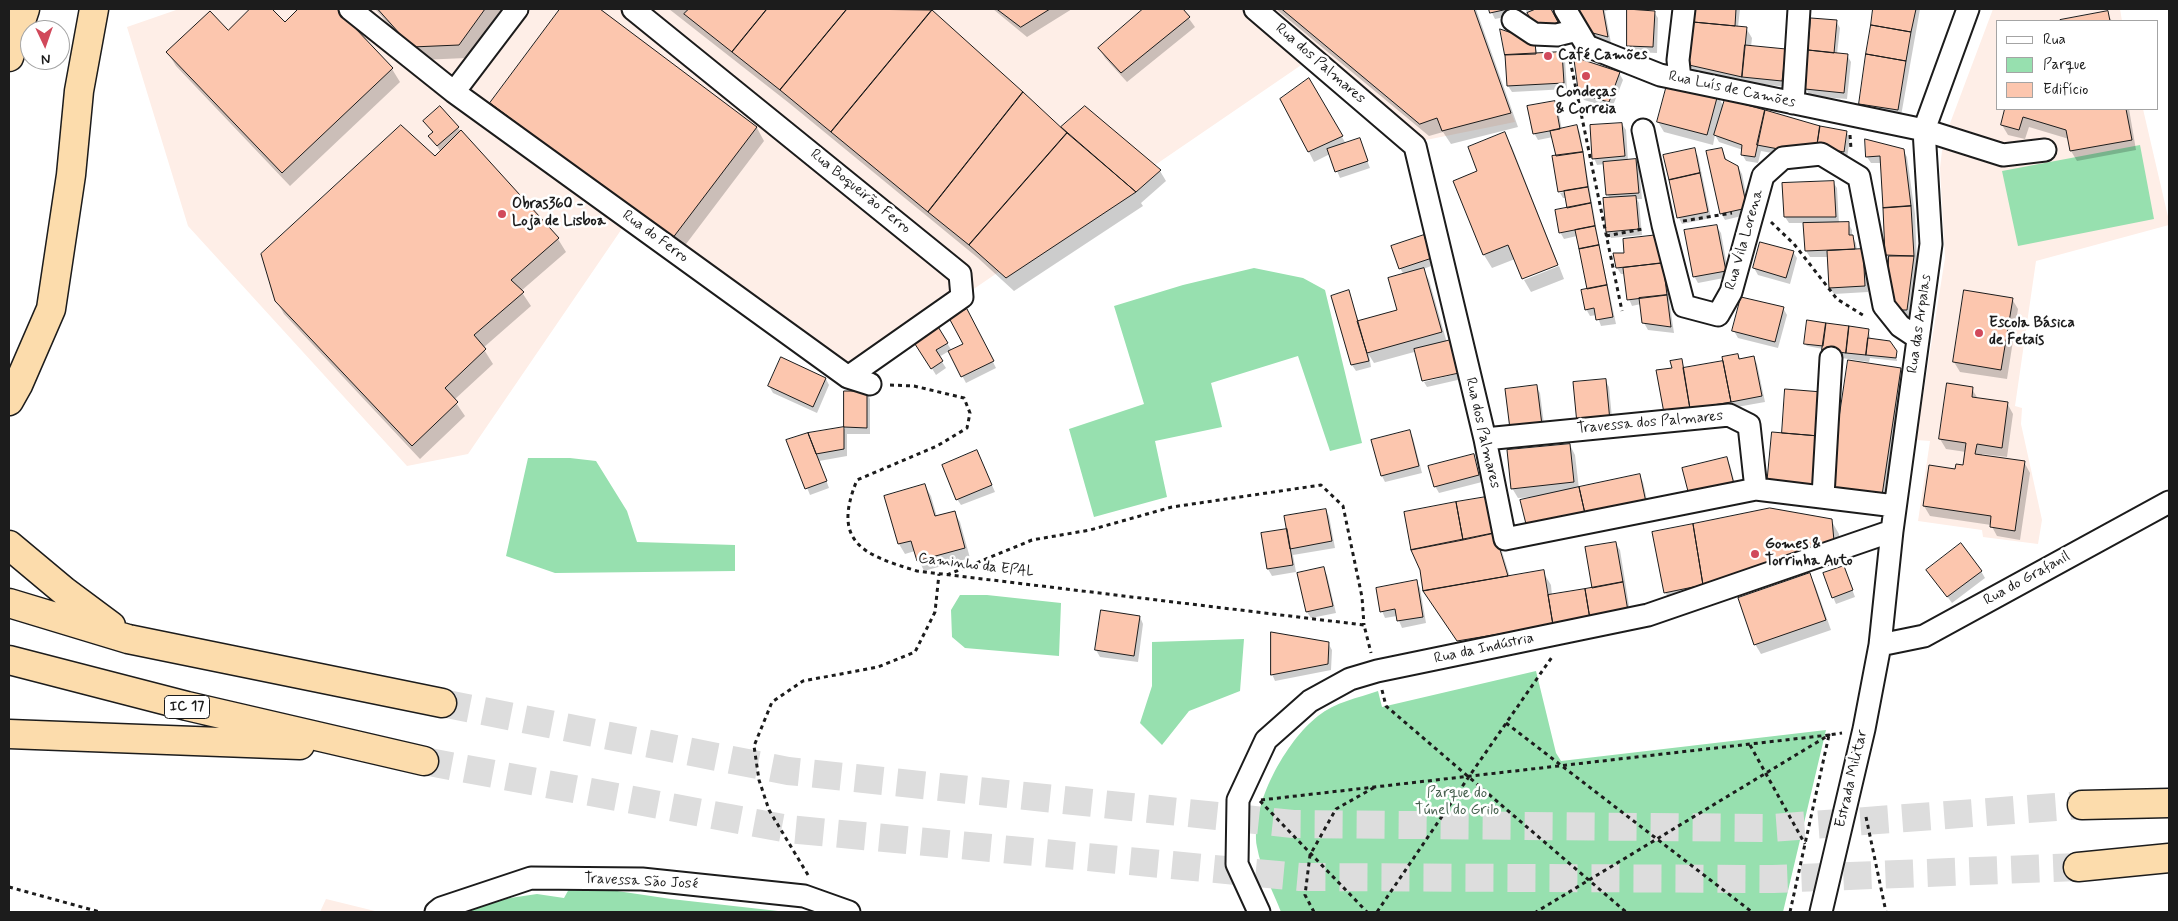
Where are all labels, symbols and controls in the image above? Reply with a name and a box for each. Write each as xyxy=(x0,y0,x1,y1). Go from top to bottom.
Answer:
north arrow xyxy=(20,20,70,70)
street label: Rua dos Palmares xyxy=(1271,20,1369,108)
legend xyxy=(1996,20,2158,110)
text: Rua xyxy=(2043,30,2066,50)
place label: Café Camões xyxy=(1558,47,1647,65)
text: N xyxy=(41,50,51,68)
marker: Café Camões xyxy=(1542,50,1554,62)
text: Parque xyxy=(2043,55,2086,75)
street label: Rua Luís de Camões xyxy=(1667,68,1797,112)
marker: Condeças & Correia xyxy=(1580,70,1592,82)
text: Edifício xyxy=(2043,80,2088,100)
place label: Condeças & Correia xyxy=(1556,84,1616,119)
street label: Rua Boqueirão Ferro xyxy=(806,146,914,238)
street label: Rua Vila Lorena xyxy=(1722,188,1768,292)
place label: Obras360 - Loja de Lisboa xyxy=(512,196,606,231)
street label: Rua do Ferro xyxy=(618,207,692,267)
marker: Obras360 - Loja de Lisboa xyxy=(496,208,508,220)
street label: Rua das Arpalas xyxy=(1904,273,1936,375)
place label: Escola Básica de Fetais xyxy=(1989,315,2075,350)
marker: Escola Básica de Fetais xyxy=(1973,327,1985,339)
street label: Rua dos Palmares xyxy=(1460,376,1504,490)
street label: Travessa dos Palmares xyxy=(1576,408,1724,438)
place label: Gomes & Torrinha Auto xyxy=(1765,536,1853,571)
marker: Gomes & Torrinha Auto xyxy=(1749,548,1761,560)
street label: Rua do Grafanil xyxy=(1981,548,2073,610)
street label: Caminho da EPAL xyxy=(917,550,1035,582)
street label: Rua da Indústria xyxy=(1432,630,1536,668)
road number: IC 17 xyxy=(164,696,210,719)
street label: Estrada Militar xyxy=(1832,728,1872,830)
park label: Parque do Túnel do Grilo xyxy=(1415,785,1499,820)
street label: Travessa São José xyxy=(583,870,699,894)

